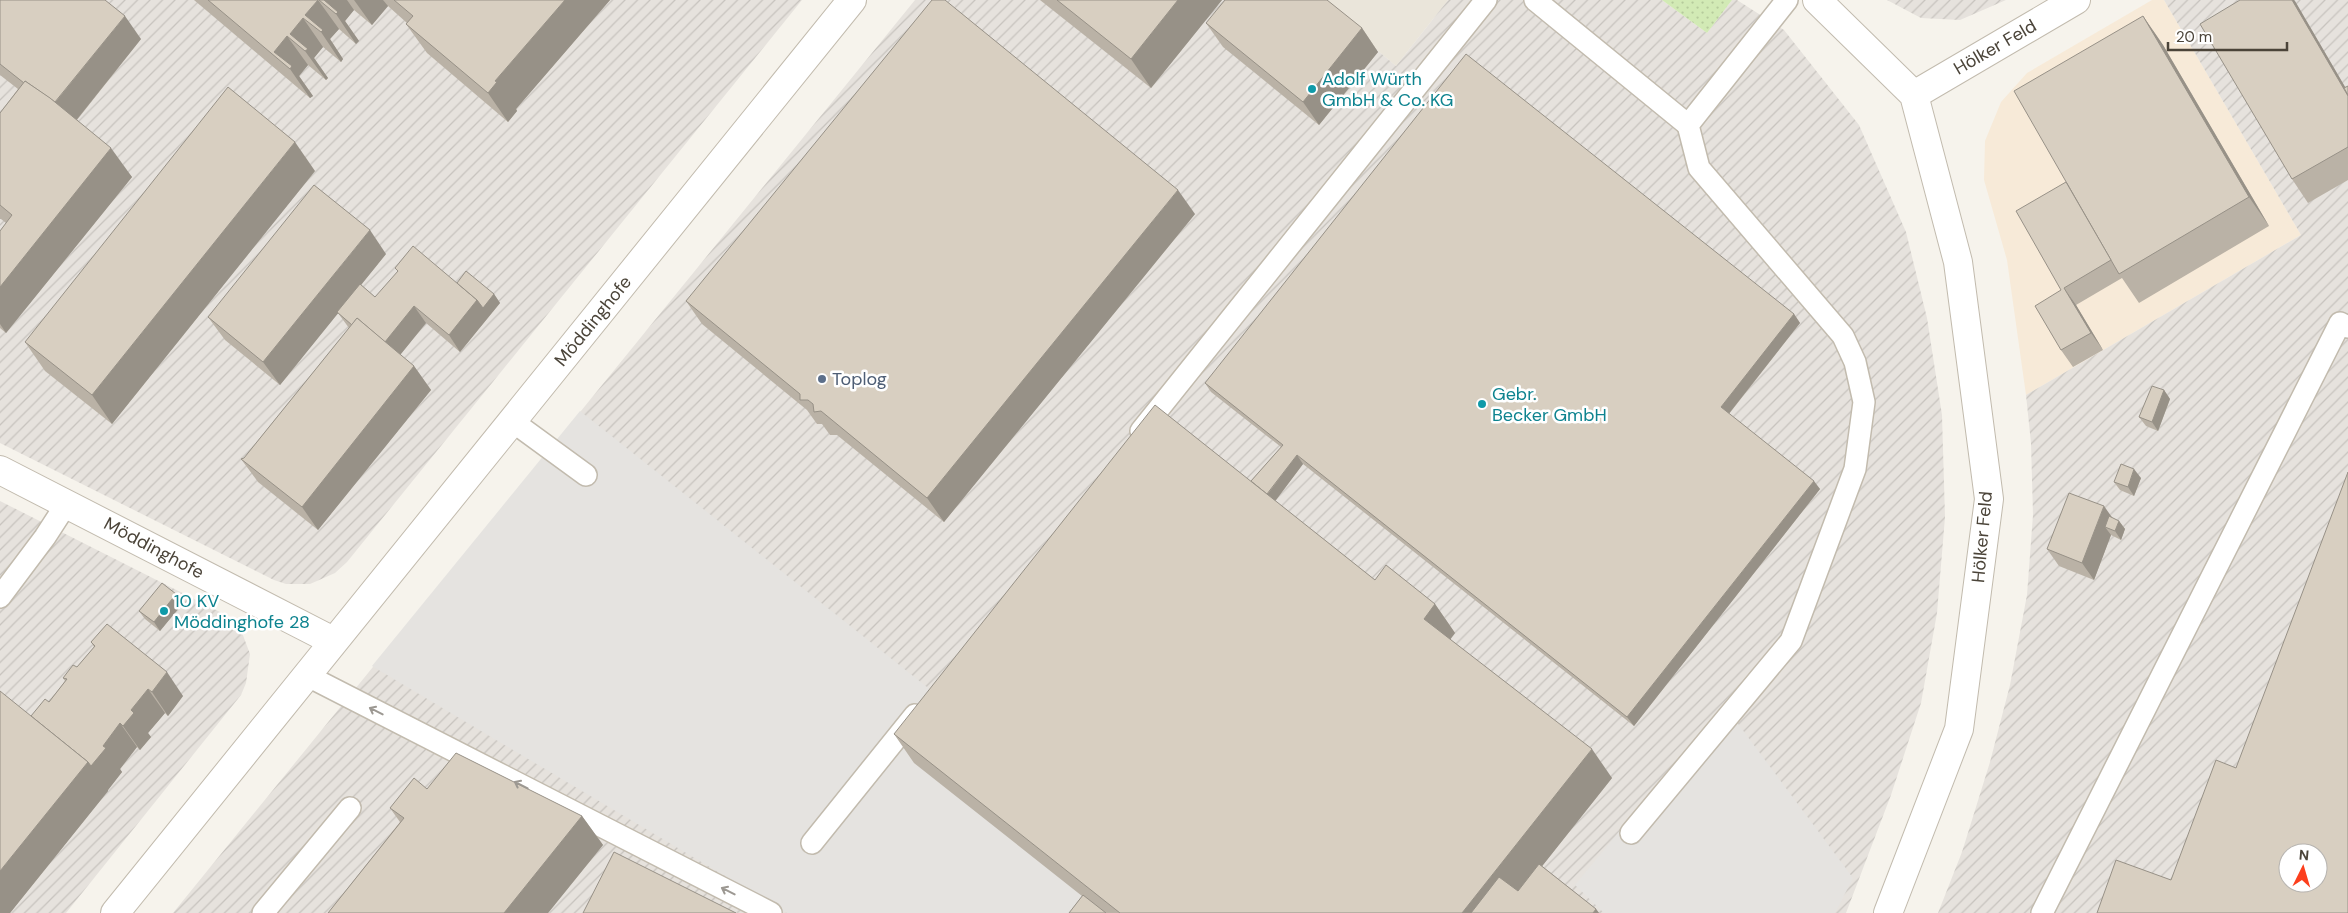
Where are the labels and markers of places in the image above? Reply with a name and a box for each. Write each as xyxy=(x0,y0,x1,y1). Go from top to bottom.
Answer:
place label: Adolf Würth GmbH & Co. KG xyxy=(1322,67,1453,112)
marker: Adolf Würth GmbH & Co. KG xyxy=(1306,83,1318,95)
place label: Toplog xyxy=(832,367,887,391)
marker: Toplog xyxy=(816,373,828,385)
place label: Gebr. Becker GmbH xyxy=(1492,382,1607,427)
marker: Gebr. Becker GmbH xyxy=(1476,398,1488,410)
place label: 10 KV Möddinghofe 28 xyxy=(174,589,310,634)
marker: 10 KV Möddinghofe 28 xyxy=(158,605,170,617)

